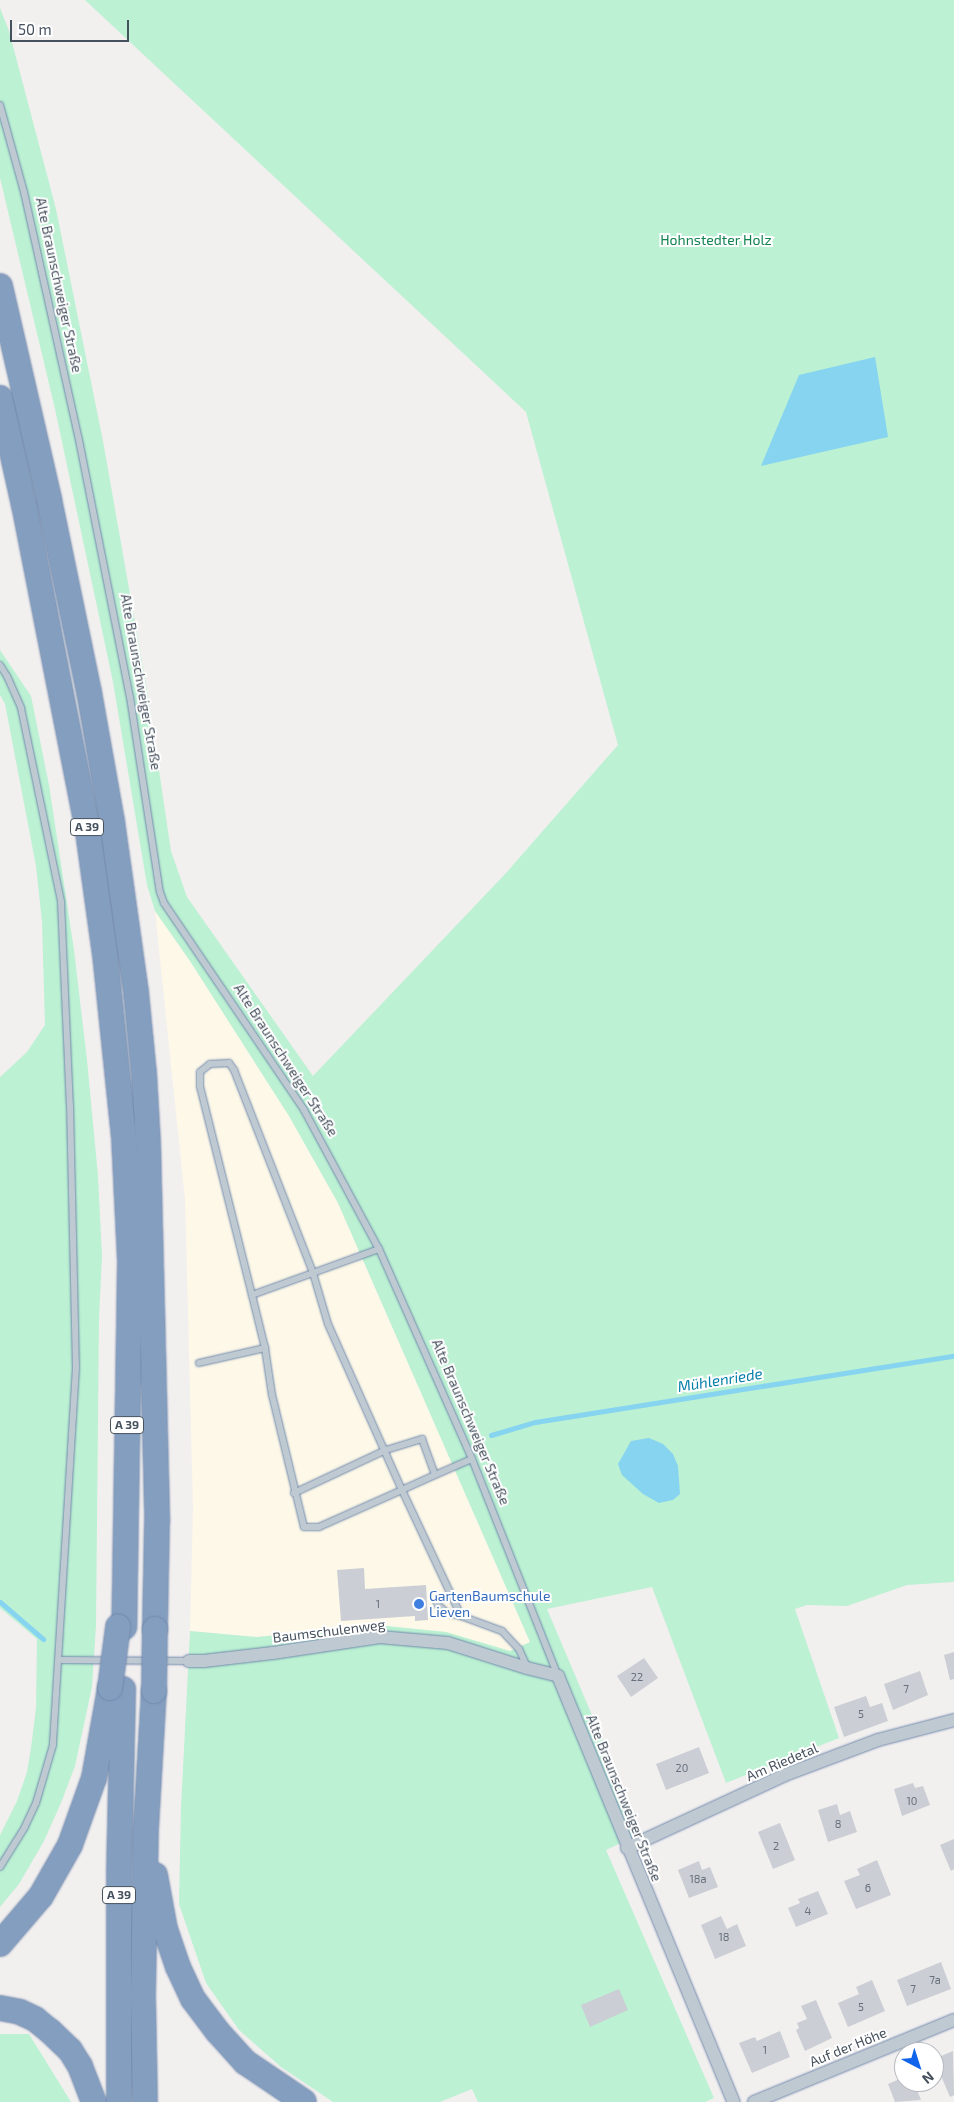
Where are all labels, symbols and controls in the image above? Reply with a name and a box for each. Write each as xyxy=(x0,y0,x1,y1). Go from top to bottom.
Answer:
scale bar xyxy=(12,10,131,42)
text: 50 m xyxy=(18,20,52,38)
street label: Alte Braunschweiger Straße xyxy=(32,196,86,374)
park label: Hohnstedter Holz xyxy=(660,232,772,248)
street label: Alte Braunschweiger Straße xyxy=(117,593,165,771)
road number: A 39 xyxy=(70,818,104,836)
street label: Alte Braunschweiger Straße xyxy=(230,980,342,1140)
street label: Alte Braunschweiger Straße xyxy=(428,1336,514,1508)
water label: Mühlenriede xyxy=(676,1364,764,1396)
road number: A 39 xyxy=(110,1416,144,1434)
place label: GartenBaumschule Lieven xyxy=(429,1588,550,1620)
house number: 1 xyxy=(376,1597,380,1611)
marker: GartenBaumschule Lieven xyxy=(413,1598,425,1610)
street label: Baumschulenweg xyxy=(272,1616,386,1646)
house number: 22 xyxy=(631,1670,643,1684)
house number: 7 xyxy=(903,1682,909,1696)
house number: 5 xyxy=(858,1707,864,1721)
street label: Alte Braunschweiger Straße xyxy=(583,1712,665,1884)
street label: Am Riedetal xyxy=(744,1739,820,1785)
house number: 20 xyxy=(676,1761,688,1775)
house number: 10 xyxy=(906,1794,918,1808)
house number: 8 xyxy=(835,1817,841,1831)
house number: 2 xyxy=(773,1839,779,1853)
house number: 18a xyxy=(689,1872,707,1886)
house number: 6 xyxy=(865,1881,871,1895)
road number: A 39 xyxy=(102,1886,136,1904)
house number: 4 xyxy=(805,1904,811,1918)
house number: 18 xyxy=(718,1930,730,1944)
house number: 7a xyxy=(929,1973,941,1987)
house number: 7 xyxy=(910,1982,916,1996)
house number: 5 xyxy=(858,2000,864,2014)
street label: Auf der Höhe xyxy=(807,2024,889,2070)
north arrow xyxy=(894,2042,944,2092)
house number: 1 xyxy=(763,2043,767,2057)
text: N xyxy=(919,2068,938,2088)

